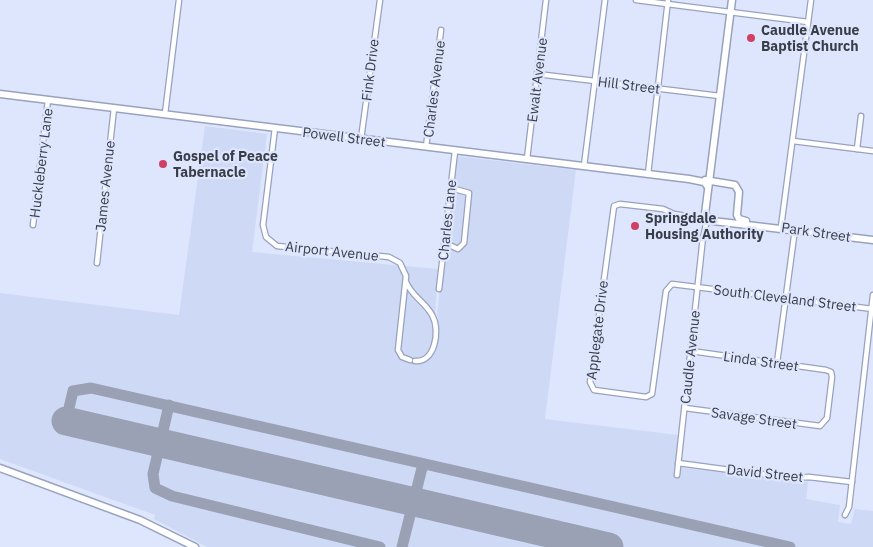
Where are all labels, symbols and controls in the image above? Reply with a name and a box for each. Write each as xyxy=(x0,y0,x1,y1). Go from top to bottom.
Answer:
place label: Caudle Avenue Baptist Church xyxy=(761,21,859,55)
marker: Caudle Avenue Baptist Church xyxy=(745,32,757,44)
street label: Ewalt Avenue xyxy=(523,36,551,123)
street label: Fink Drive xyxy=(357,38,383,102)
street label: Charles Avenue xyxy=(419,39,449,139)
street label: Hill Street xyxy=(597,72,661,98)
street label: Huckleberry Lane xyxy=(25,107,57,219)
street label: Powell Street xyxy=(301,123,387,151)
street label: James Avenue xyxy=(91,139,119,232)
place label: Gospel of Peace Tabernacle xyxy=(173,147,278,181)
marker: Gospel of Peace Tabernacle xyxy=(157,158,169,170)
street label: Charles Lane xyxy=(434,178,460,261)
place label: Springdale Housing Authority xyxy=(645,209,764,243)
street label: Park Street xyxy=(780,218,852,246)
marker: Springdale Housing Authority xyxy=(629,220,641,232)
street label: Airport Avenue xyxy=(284,237,380,265)
street label: Applegate Drive xyxy=(582,279,612,381)
street label: South Cleveland Street xyxy=(713,280,857,316)
street label: Caudle Avenue xyxy=(676,309,704,405)
street label: Linda Street xyxy=(722,347,800,375)
street label: Savage Street xyxy=(710,403,798,433)
street label: David Street xyxy=(726,460,804,486)

